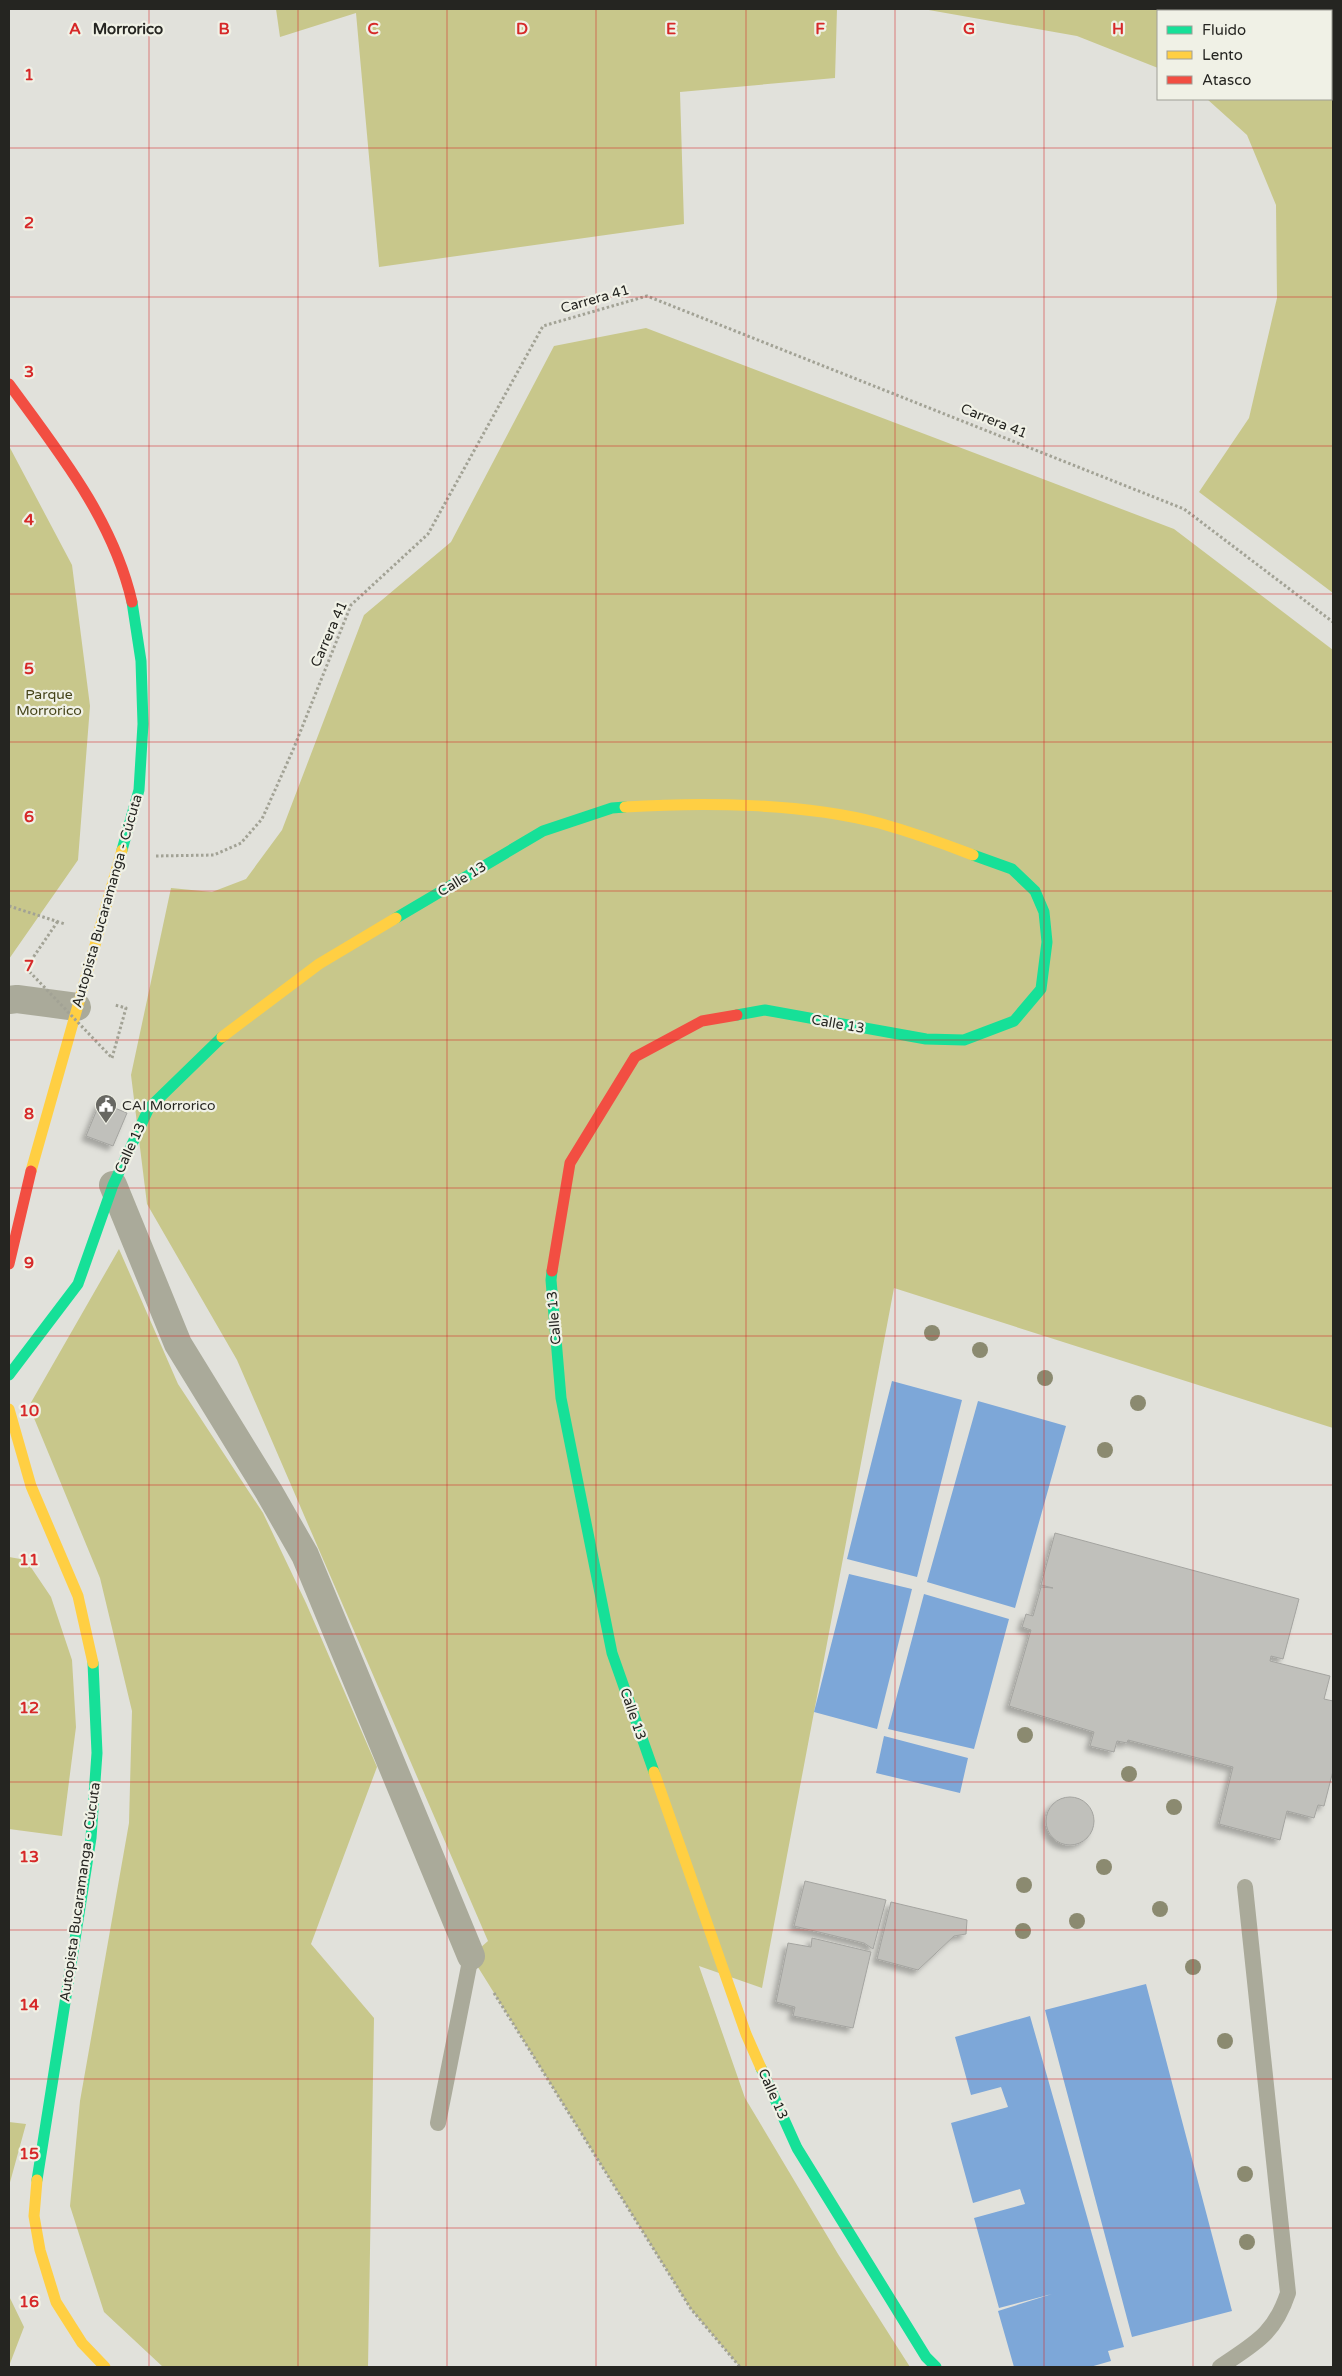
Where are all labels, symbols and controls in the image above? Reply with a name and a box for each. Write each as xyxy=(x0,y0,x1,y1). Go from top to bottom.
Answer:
legend xyxy=(1157,10,1332,100)
text: A xyxy=(69,19,81,39)
text: B xyxy=(218,19,230,39)
text: C xyxy=(367,19,379,39)
text: D xyxy=(516,19,528,39)
text: E xyxy=(666,19,676,39)
text: F xyxy=(815,19,825,39)
text: G xyxy=(963,19,975,39)
text: H xyxy=(1112,19,1124,39)
district label: Morrorico xyxy=(93,20,163,38)
text: Fluido xyxy=(1202,21,1246,39)
text: Lento xyxy=(1202,46,1243,64)
text: 1 xyxy=(24,65,34,85)
text: Atasco xyxy=(1202,71,1251,89)
text: 2 xyxy=(24,213,34,233)
street label: Carrera 41 xyxy=(559,281,631,317)
text: 3 xyxy=(24,362,34,382)
street label: Carrera 41 xyxy=(958,400,1030,442)
text: 4 xyxy=(24,510,34,530)
street label: Carrera 41 xyxy=(307,598,351,670)
text: 5 xyxy=(24,659,34,679)
park label: Parque Morrorico xyxy=(16,686,82,719)
street label: Autopista Bucaramanga - Cúcuta xyxy=(68,792,146,1010)
text: 6 xyxy=(24,807,34,827)
street label: Calle 13 xyxy=(435,858,489,900)
text: 7 xyxy=(24,956,34,976)
street label: Calle 13 xyxy=(810,1011,866,1037)
public building icon: CAI Morrorico xyxy=(94,1093,118,1124)
place label: CAI Morrorico xyxy=(122,1097,215,1114)
text: 8 xyxy=(24,1104,34,1124)
street label: Calle 13 xyxy=(111,1120,149,1176)
text: 9 xyxy=(24,1253,34,1273)
street label: Calle 13 xyxy=(543,1291,565,1345)
text: 10 xyxy=(19,1401,39,1421)
text: 11 xyxy=(19,1550,39,1570)
street label: Calle 13 xyxy=(616,1686,650,1742)
text: 12 xyxy=(19,1698,39,1718)
street label: Autopista Bucaramanga - Cúcuta xyxy=(56,1781,104,2003)
text: 13 xyxy=(19,1847,39,1867)
text: 14 xyxy=(19,1995,39,2015)
street label: Calle 13 xyxy=(754,2066,792,2122)
text: 15 xyxy=(19,2144,39,2164)
text: 16 xyxy=(19,2292,39,2312)

